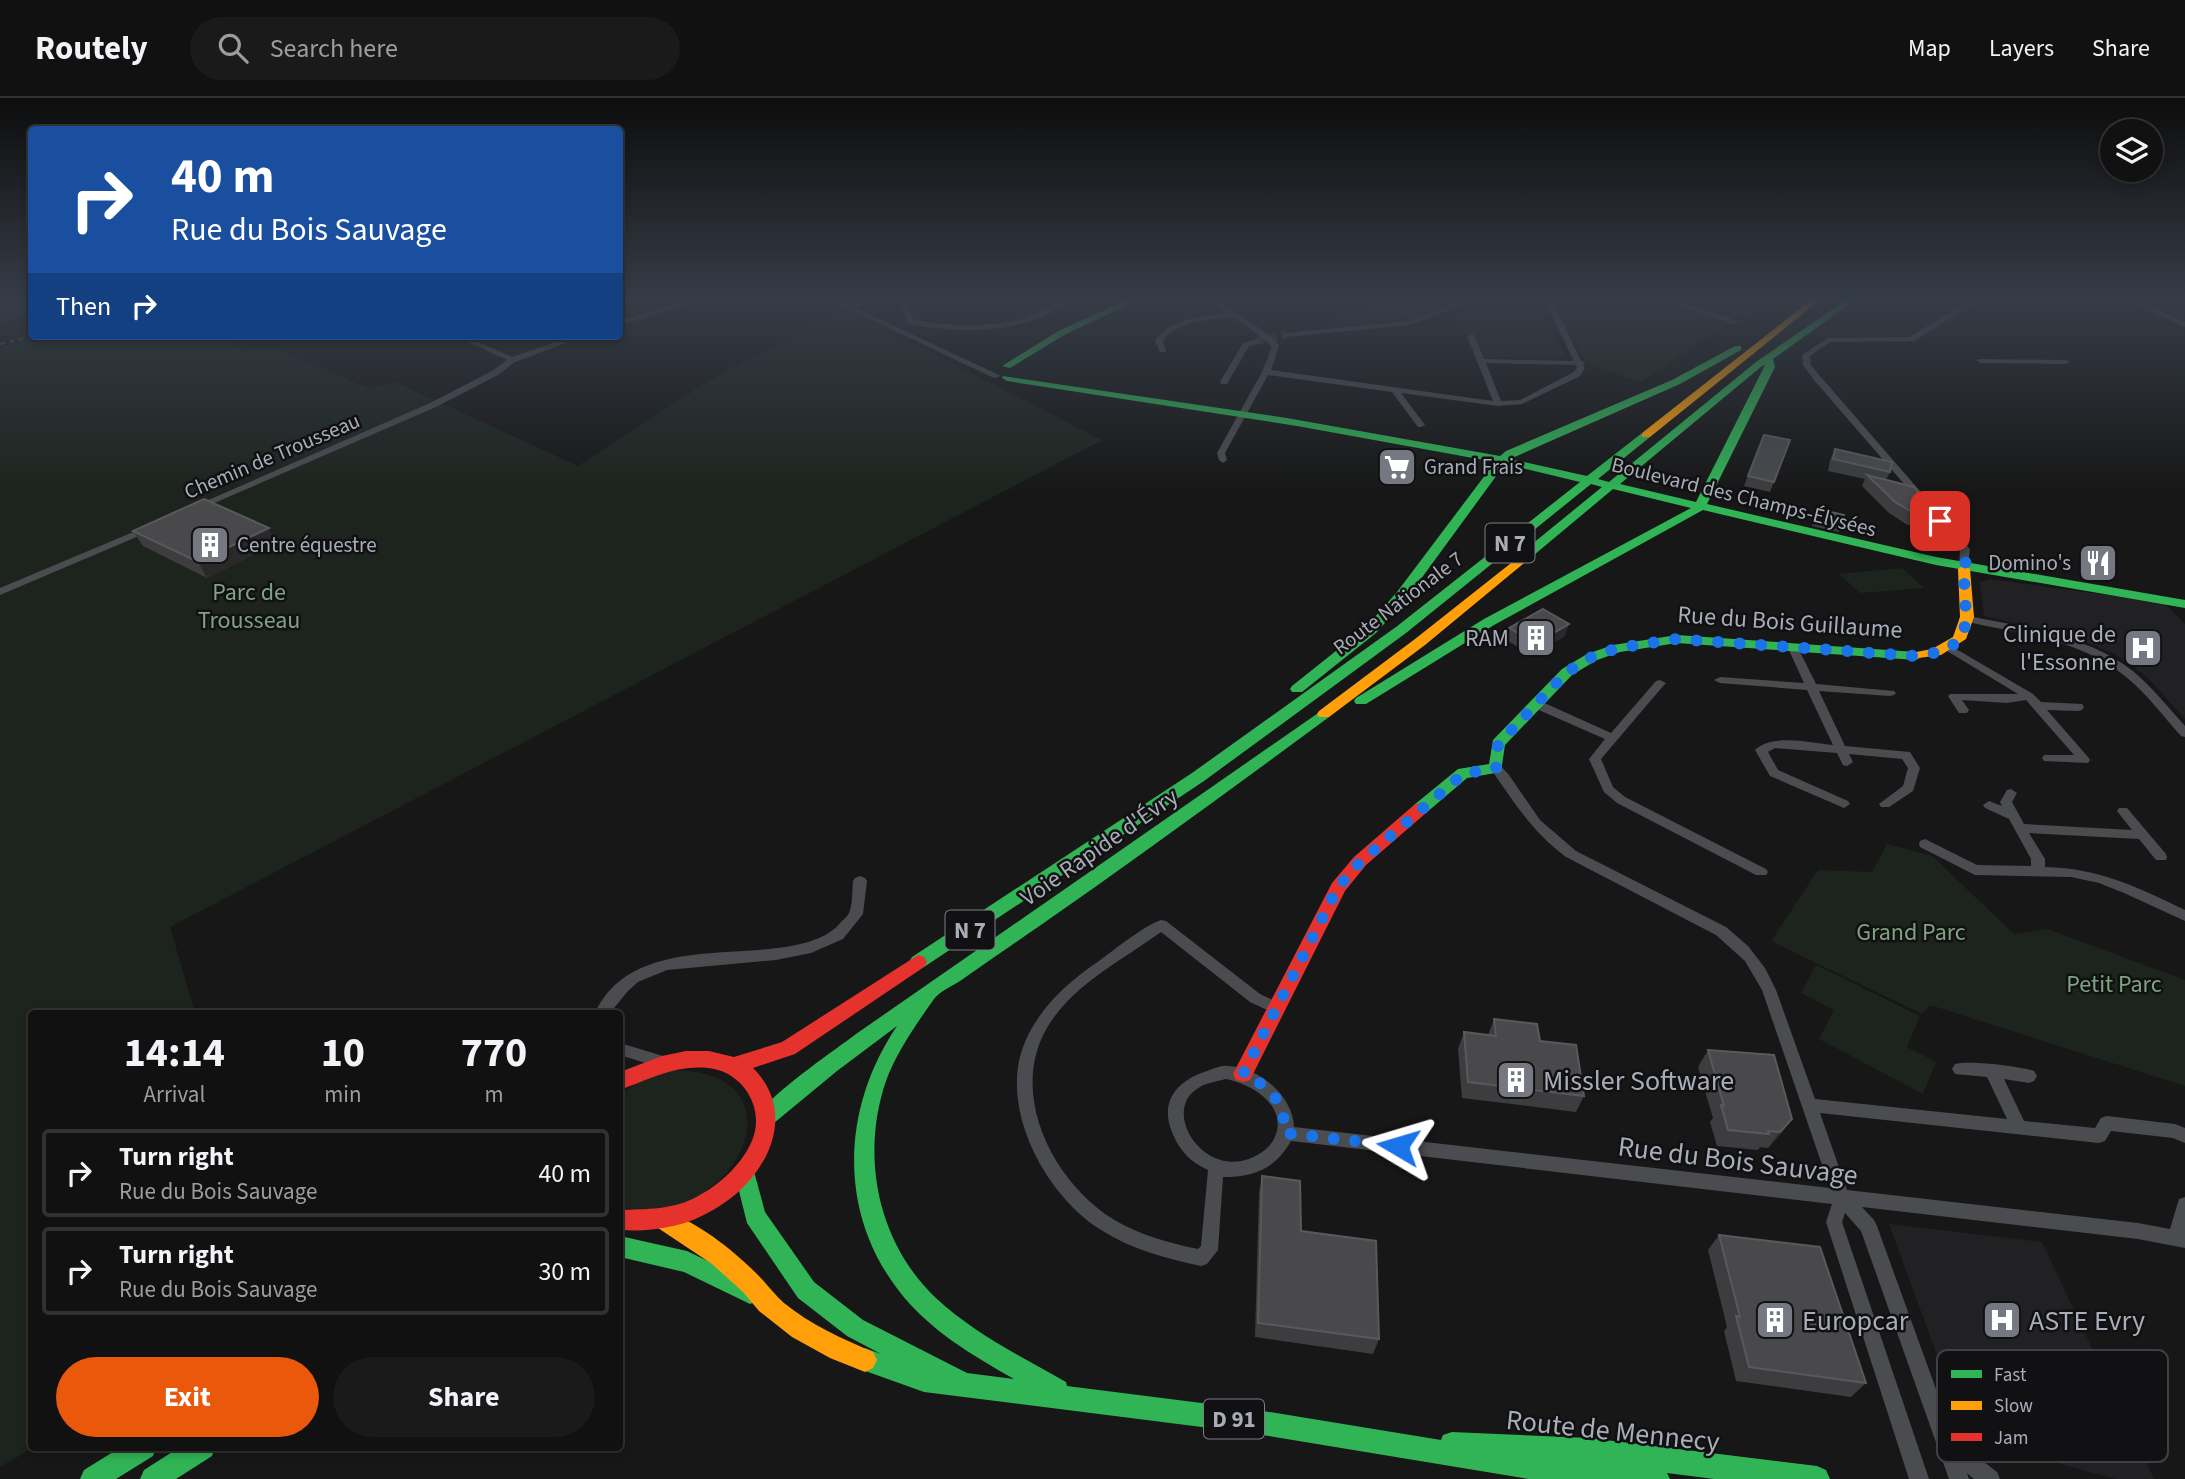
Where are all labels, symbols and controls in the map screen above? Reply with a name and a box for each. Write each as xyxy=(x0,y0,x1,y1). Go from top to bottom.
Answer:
search box xyxy=(190,17,680,80)
text: Routely xyxy=(35,25,148,72)
icon: search xyxy=(214,29,252,67)
text: Search here xyxy=(270,30,398,67)
text: Map xyxy=(1908,31,1951,66)
text: Layers xyxy=(1989,31,2054,66)
text: Share xyxy=(2092,31,2150,66)
map controls xyxy=(2100,119,2163,182)
button: layers xyxy=(2100,119,2163,182)
text: 40 m xyxy=(171,142,275,212)
icon: right xyxy=(56,154,147,245)
text: Rue du Bois Sauvage xyxy=(171,207,447,253)
icon: right xyxy=(125,287,163,325)
text: Then xyxy=(56,288,111,325)
street label: Chemin de Trousseau xyxy=(179,405,365,507)
supermarket icon: Grand Frais xyxy=(1376,446,1418,488)
street label: Boulevard des Champs-Élysées xyxy=(1608,450,1880,545)
place label: Grand Frais xyxy=(1424,452,1523,482)
pin xyxy=(1910,491,1970,551)
icon: arrive xyxy=(1921,502,1959,540)
building icon: Centre équestre xyxy=(189,524,231,566)
road number: N 7 xyxy=(1486,524,1534,562)
place label: Centre équestre xyxy=(237,530,377,560)
restaurant icon: Domino's xyxy=(2077,542,2119,584)
street label: Route Nationale 7 xyxy=(1327,544,1469,662)
place label: Domino's xyxy=(1988,548,2071,578)
park label: Parc de Trousseau xyxy=(198,575,300,638)
street label: Rue du Bois Guillaume xyxy=(1676,597,1904,648)
building icon: RAM xyxy=(1515,617,1557,659)
place label: Clinique de l'Essonne xyxy=(2003,617,2116,680)
place label: RAM xyxy=(1465,621,1509,656)
hospital icon: Clinique de l'Essonne xyxy=(2122,627,2164,669)
street label: Voie Rapide d'Évry xyxy=(1013,780,1185,915)
road number: N 7 xyxy=(946,910,995,950)
park label: Grand Parc xyxy=(1856,915,1966,950)
park label: Petit Parc xyxy=(2066,967,2162,1002)
text: 14:14 xyxy=(124,1023,225,1083)
text: 10 xyxy=(321,1023,365,1083)
text: 770 xyxy=(461,1023,527,1083)
building icon: Missler Software xyxy=(1495,1059,1537,1101)
place label: Missler Software xyxy=(1543,1061,1734,1101)
text: Arrival xyxy=(143,1078,205,1111)
text: min xyxy=(324,1078,362,1111)
text: m xyxy=(484,1078,504,1111)
position arrow xyxy=(1361,1109,1435,1183)
street label: Rue du Bois Sauvage xyxy=(1616,1126,1860,1196)
text: Turn right xyxy=(119,1138,234,1175)
icon: right xyxy=(60,1154,98,1192)
text: 40 m xyxy=(538,1155,591,1192)
text: Rue du Bois Sauvage xyxy=(119,1175,317,1208)
text: Turn right xyxy=(119,1236,234,1273)
icon: right xyxy=(60,1252,98,1290)
text: 30 m xyxy=(538,1253,591,1290)
text: Rue du Bois Sauvage xyxy=(119,1273,317,1306)
building icon: Europcar xyxy=(1754,1299,1796,1341)
hospital icon: ASTE Evry xyxy=(1981,1299,2023,1341)
place label: Europcar xyxy=(1802,1301,1909,1341)
place label: ASTE Evry xyxy=(2029,1301,2145,1341)
legend xyxy=(1937,1350,2168,1462)
button: Exit xyxy=(56,1357,319,1437)
button: Share xyxy=(333,1357,595,1437)
text: Fast xyxy=(1994,1362,2027,1389)
text: Slow xyxy=(1994,1393,2033,1420)
road number: D 91 xyxy=(1204,1400,1264,1438)
street label: Route de Mennecy xyxy=(1504,1400,1722,1462)
text: Jam xyxy=(1994,1425,2028,1452)

